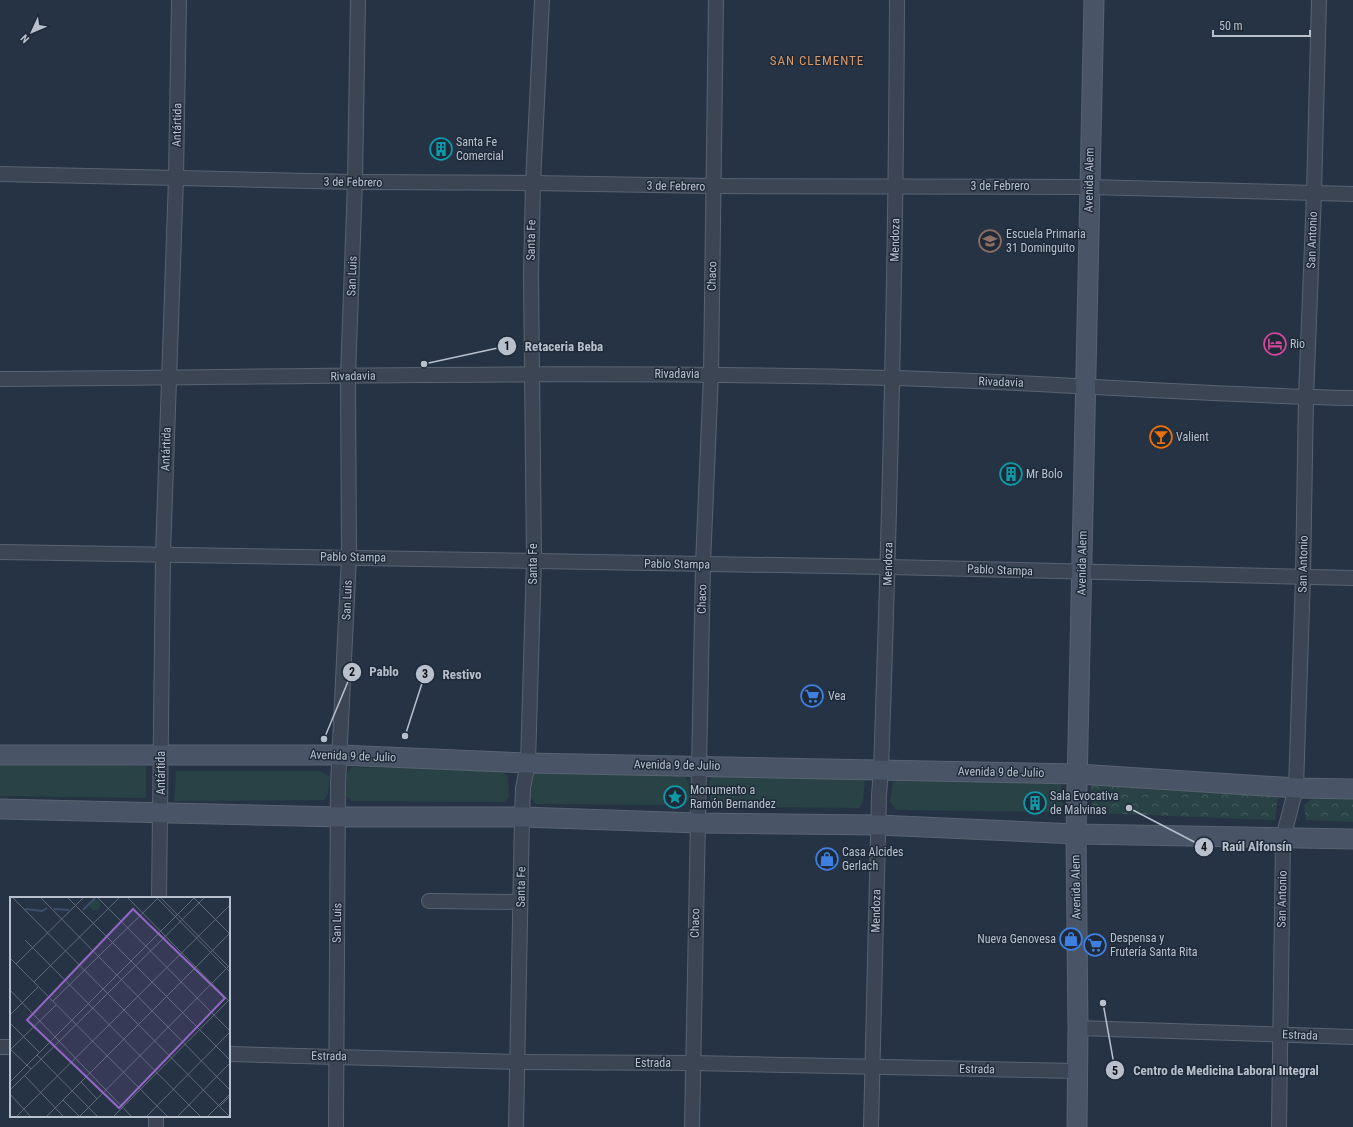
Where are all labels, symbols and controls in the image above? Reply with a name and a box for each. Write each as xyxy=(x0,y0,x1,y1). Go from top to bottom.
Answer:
north arrow xyxy=(12,12,52,52)
scale bar xyxy=(1213,12,1310,38)
text: 50 m xyxy=(1219,19,1243,33)
text: N xyxy=(18,31,32,46)
district label: SAN CLEMENTE xyxy=(770,53,864,68)
street label: Antártida xyxy=(170,103,184,147)
place label: Santa Fe Comercial xyxy=(456,135,504,163)
building icon: Santa Fe Comercial xyxy=(428,136,454,162)
street label: Avenida Alem xyxy=(1081,148,1097,212)
street label: 3 de Febrero xyxy=(323,174,383,190)
street label: 3 de Febrero xyxy=(646,178,706,194)
street label: 3 de Febrero xyxy=(971,179,1029,193)
street label: San Antonio xyxy=(1304,211,1320,269)
street label: Mendoza xyxy=(888,218,902,262)
street label: Santa Fe xyxy=(524,219,538,261)
place label: Escuela Primaria 31 Dominguito xyxy=(1006,227,1086,255)
school or university icon: Escuela Primaria 31 Dominguito xyxy=(977,228,1003,254)
street label: San Luis xyxy=(344,256,360,296)
street label: Chaco xyxy=(705,261,719,291)
hotel icon: Rio xyxy=(1262,331,1288,357)
callout: Retaceria Beba xyxy=(497,334,611,359)
place label: Rio xyxy=(1290,337,1305,351)
text: 1 xyxy=(504,339,510,353)
text: Retaceria Beba xyxy=(525,339,603,354)
street label: Rivadavia xyxy=(654,367,700,381)
street label: Rivadavia xyxy=(330,369,376,383)
street label: Rivadavia xyxy=(978,374,1024,390)
bar icon: Valient xyxy=(1148,424,1174,450)
street label: Antártida xyxy=(158,427,174,471)
place label: Valient xyxy=(1176,430,1209,444)
building icon: Mr Bolo xyxy=(998,461,1024,487)
place label: Mr Bolo xyxy=(1026,467,1063,481)
street label: Avenida Alem xyxy=(1074,531,1090,595)
street label: San Antonio xyxy=(1296,535,1310,593)
street label: Mendoza xyxy=(881,542,895,586)
street label: Santa Fe xyxy=(526,543,540,585)
street label: Pablo Stampa xyxy=(320,549,386,565)
street label: Pablo Stampa xyxy=(644,556,710,572)
street label: Pablo Stampa xyxy=(967,562,1033,578)
street label: San Luis xyxy=(339,580,355,620)
street label: Chaco xyxy=(695,584,709,614)
callout: Pablo xyxy=(342,659,407,684)
callout: Restivo xyxy=(415,661,490,686)
text: Pablo xyxy=(369,664,399,679)
text: 2 xyxy=(349,665,355,679)
text: 3 xyxy=(422,667,428,681)
text: Restivo xyxy=(443,667,482,682)
supermarket icon: Vea xyxy=(799,683,825,709)
place label: Vea xyxy=(828,689,846,703)
street label: Avenida 9 de Julio xyxy=(310,747,396,765)
street label: Antártida xyxy=(154,751,168,795)
street label: Avenida 9 de Julio xyxy=(634,757,720,773)
street label: Avenida 9 de Julio xyxy=(958,764,1044,780)
place label: Monumento a Ramón Bernandez xyxy=(690,783,776,811)
place icon: Monumento a Ramón Bernandez xyxy=(662,784,688,810)
place label: Sala Evocativa de Malvinas xyxy=(1050,789,1119,817)
building icon: Sala Evocativa de Malvinas xyxy=(1022,790,1048,816)
callout: Raúl Alfonsín xyxy=(1194,834,1300,859)
text: Raúl Alfonsín xyxy=(1222,839,1292,854)
text: 4 xyxy=(1201,840,1207,854)
place label: Casa Alcides Gerlach xyxy=(842,845,904,873)
shop icon: Casa Alcides Gerlach xyxy=(814,846,840,872)
street label: Avenida Alem xyxy=(1068,855,1084,919)
street label: Santa Fe xyxy=(514,866,528,908)
street label: San Antonio xyxy=(1275,870,1289,928)
street label: Mendoza xyxy=(869,889,883,933)
inset map xyxy=(10,897,230,1117)
street label: San Luis xyxy=(330,903,344,943)
street label: Chaco xyxy=(688,908,702,938)
shop icon: Nueva Genovesa xyxy=(1058,926,1084,952)
place label: Despensa y Frutería Santa Rita xyxy=(1110,931,1198,959)
place label: Nueva Genovesa xyxy=(977,932,1056,946)
supermarket icon: Despensa y Frutería Santa Rita xyxy=(1082,932,1108,958)
street label: Estrada xyxy=(1282,1027,1318,1043)
street label: Estrada xyxy=(311,1049,347,1063)
street label: Estrada xyxy=(635,1056,671,1070)
callout: Centro de Medicina Laboral Integral xyxy=(1105,1058,1327,1083)
street label: Estrada xyxy=(959,1062,995,1076)
text: Centro de Medicina Laboral Integral xyxy=(1133,1063,1319,1078)
text: 5 xyxy=(1112,1064,1118,1078)

